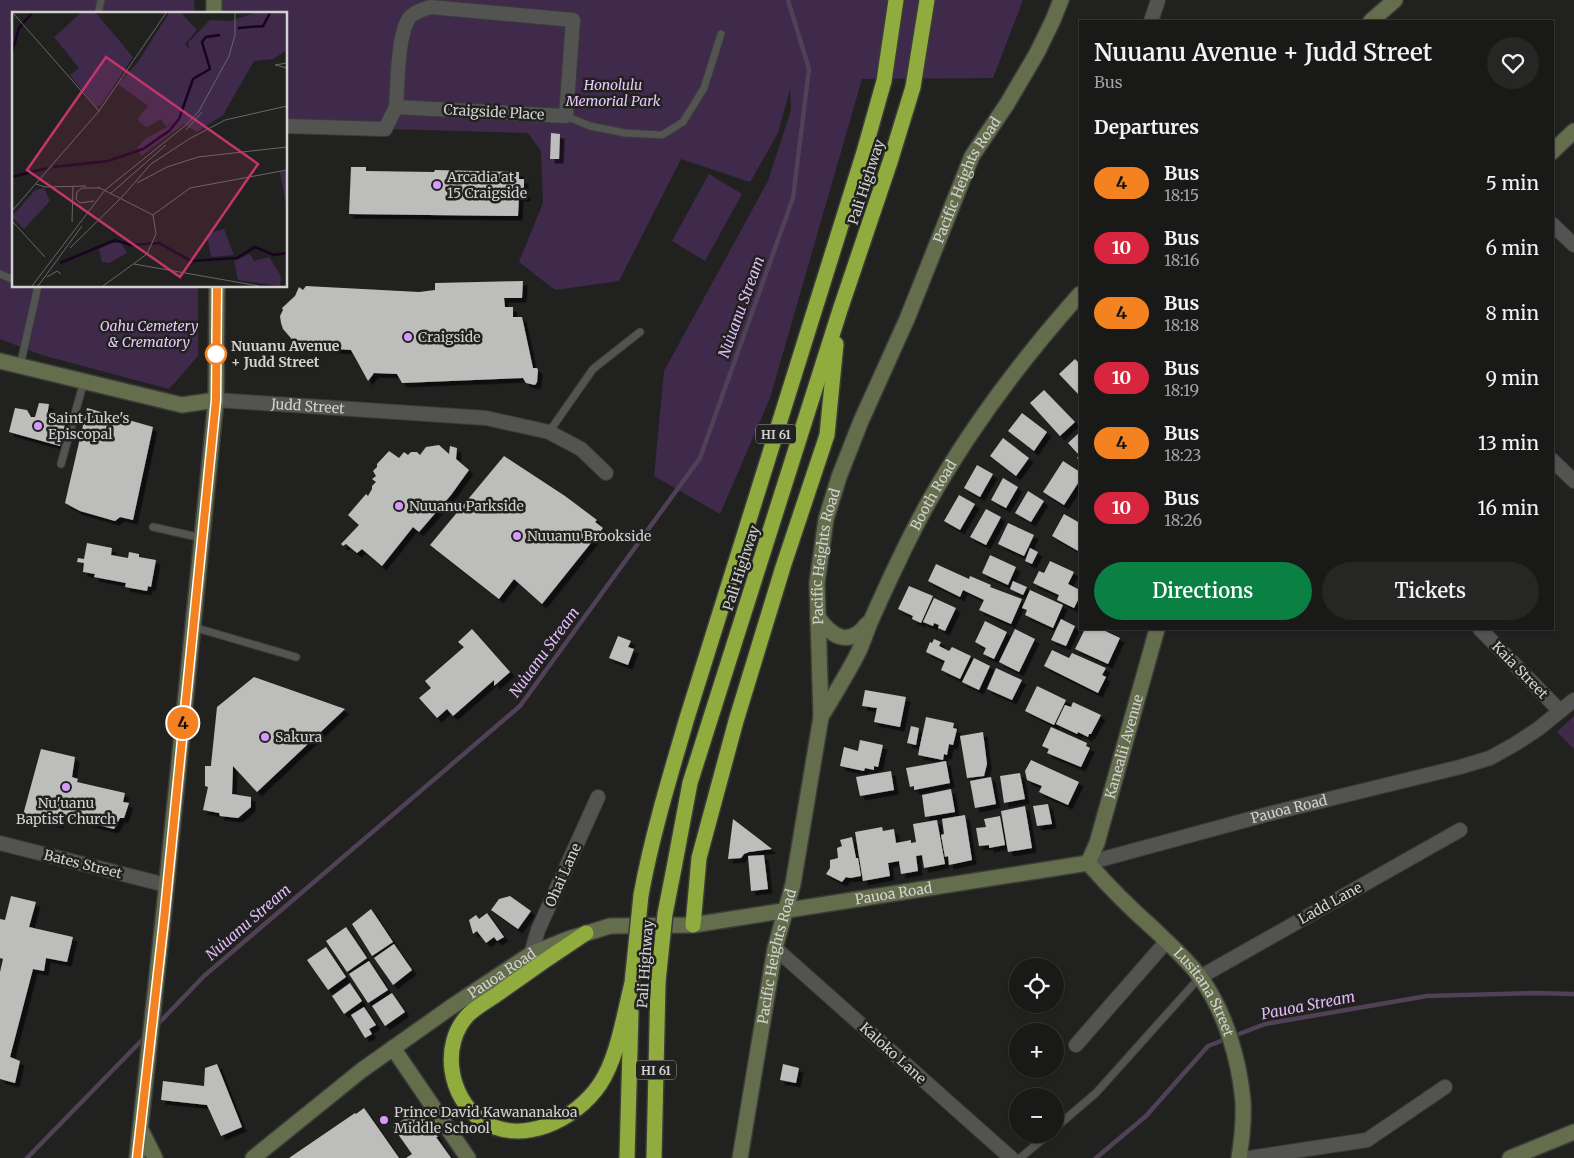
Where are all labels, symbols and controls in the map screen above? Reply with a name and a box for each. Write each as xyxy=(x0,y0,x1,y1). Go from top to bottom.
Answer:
inset map xyxy=(12,12,288,288)
text: Nuuanu Avenue + Judd Street xyxy=(1094,37,1432,68)
button: heart xyxy=(1487,37,1539,89)
text: Bus xyxy=(1094,72,1123,92)
park label: Honolulu Memorial Park xyxy=(565,76,661,110)
street label: Craigside Place xyxy=(443,100,545,124)
street label: Pacific Heights Road xyxy=(929,113,1005,246)
text: Departures xyxy=(1094,115,1199,139)
street label: Pali Highway xyxy=(844,136,889,227)
text: Bus xyxy=(1164,161,1199,185)
place label: Arcadia at 15 Craigside xyxy=(446,168,527,202)
text: 4 xyxy=(1116,171,1127,194)
text: 5 min xyxy=(1486,171,1539,195)
marker: Arcadia at 15 Craigside xyxy=(431,179,443,191)
text: 18:15 xyxy=(1164,185,1199,205)
text: Bus xyxy=(1164,226,1199,250)
text: 10 xyxy=(1112,236,1131,259)
text: 6 min xyxy=(1485,236,1539,260)
text: 18:16 xyxy=(1164,250,1199,270)
water label: Nuʻuanu Stream xyxy=(714,253,768,360)
text: Bus xyxy=(1164,291,1199,315)
text: 4 xyxy=(1116,301,1127,324)
text: 8 min xyxy=(1486,301,1539,325)
text: 18:18 xyxy=(1164,315,1199,335)
park label: Oahu Cemetery & Crematory xyxy=(100,317,199,351)
place label: Craigside xyxy=(418,328,481,346)
marker: Craigside xyxy=(402,331,414,343)
place label: Nuuanu Avenue + Judd Street xyxy=(231,337,340,371)
marker: Nuuanu Avenue + Judd Street xyxy=(205,343,227,365)
text: Bus xyxy=(1164,356,1199,380)
text: 10 xyxy=(1112,366,1131,389)
text: 9 min xyxy=(1485,366,1539,390)
text: 18:19 xyxy=(1164,380,1199,400)
street label: Judd Street xyxy=(269,395,346,418)
place label: Saint Luke's Episcopal xyxy=(48,409,129,443)
marker: Saint Luke's Episcopal xyxy=(32,420,44,432)
text: Bus xyxy=(1164,421,1199,445)
road number: HI 61 xyxy=(756,424,796,444)
text: 4 xyxy=(1116,431,1127,454)
text: 13 min xyxy=(1478,431,1539,455)
text: 18:23 xyxy=(1164,445,1202,465)
street label: Booth Road xyxy=(906,456,961,533)
street label: Pacific Heights Road xyxy=(808,486,844,625)
text: Bus xyxy=(1164,486,1199,510)
text: 10 xyxy=(1112,496,1131,519)
text: 16 min xyxy=(1478,496,1539,520)
place label: Nuuanu Parkside xyxy=(409,497,524,515)
marker: Nuuanu Parkside xyxy=(393,500,405,512)
text: 18:26 xyxy=(1164,510,1202,530)
street label: Pali Highway xyxy=(719,522,764,613)
place label: Nuuanu Brookside xyxy=(527,527,651,545)
marker: Nuuanu Brookside xyxy=(511,530,523,542)
button: Directions xyxy=(1094,562,1312,620)
button: Tickets xyxy=(1322,562,1539,620)
water label: Nuʻuanu Stream xyxy=(505,603,583,701)
street label: Kaia Street xyxy=(1488,637,1552,703)
street label: Kanealii Avenue xyxy=(1101,692,1147,801)
line badge: 4 xyxy=(167,707,199,739)
text: 4 xyxy=(177,711,189,734)
place label: Sakura xyxy=(275,728,323,746)
marker: Sakura xyxy=(259,731,271,743)
marker: Nu'uanu Baptist Church xyxy=(60,781,72,793)
street label: Pauoa Road xyxy=(1249,791,1329,827)
place label: Nu'uanu Baptist Church xyxy=(16,794,116,828)
street label: Ohai Lane xyxy=(541,840,585,910)
street label: Bates Street xyxy=(42,846,125,883)
street label: Pauoa Road xyxy=(854,878,934,908)
street label: Ladd Lane xyxy=(1295,878,1365,928)
water label: Nuʻuanu Stream xyxy=(201,880,295,964)
street label: Pacific Heights Road xyxy=(753,886,800,1025)
street label: Pali Highway xyxy=(633,918,657,1009)
street label: Pauoa Road xyxy=(464,944,540,1002)
street label: Lusitana Street xyxy=(1170,944,1238,1039)
map controls xyxy=(1009,958,1064,1143)
button: locate xyxy=(1009,958,1064,1013)
water label: Pauoa Stream xyxy=(1259,987,1357,1023)
street label: Kaloko Lane xyxy=(856,1018,930,1088)
button: + xyxy=(1009,1023,1064,1078)
road number: HI 61 xyxy=(636,1060,676,1080)
button: − xyxy=(1009,1088,1064,1143)
place label: Prince David Kawananakoa Middle School xyxy=(394,1103,578,1137)
marker: Prince David Kawananakoa Middle School xyxy=(378,1114,390,1126)

